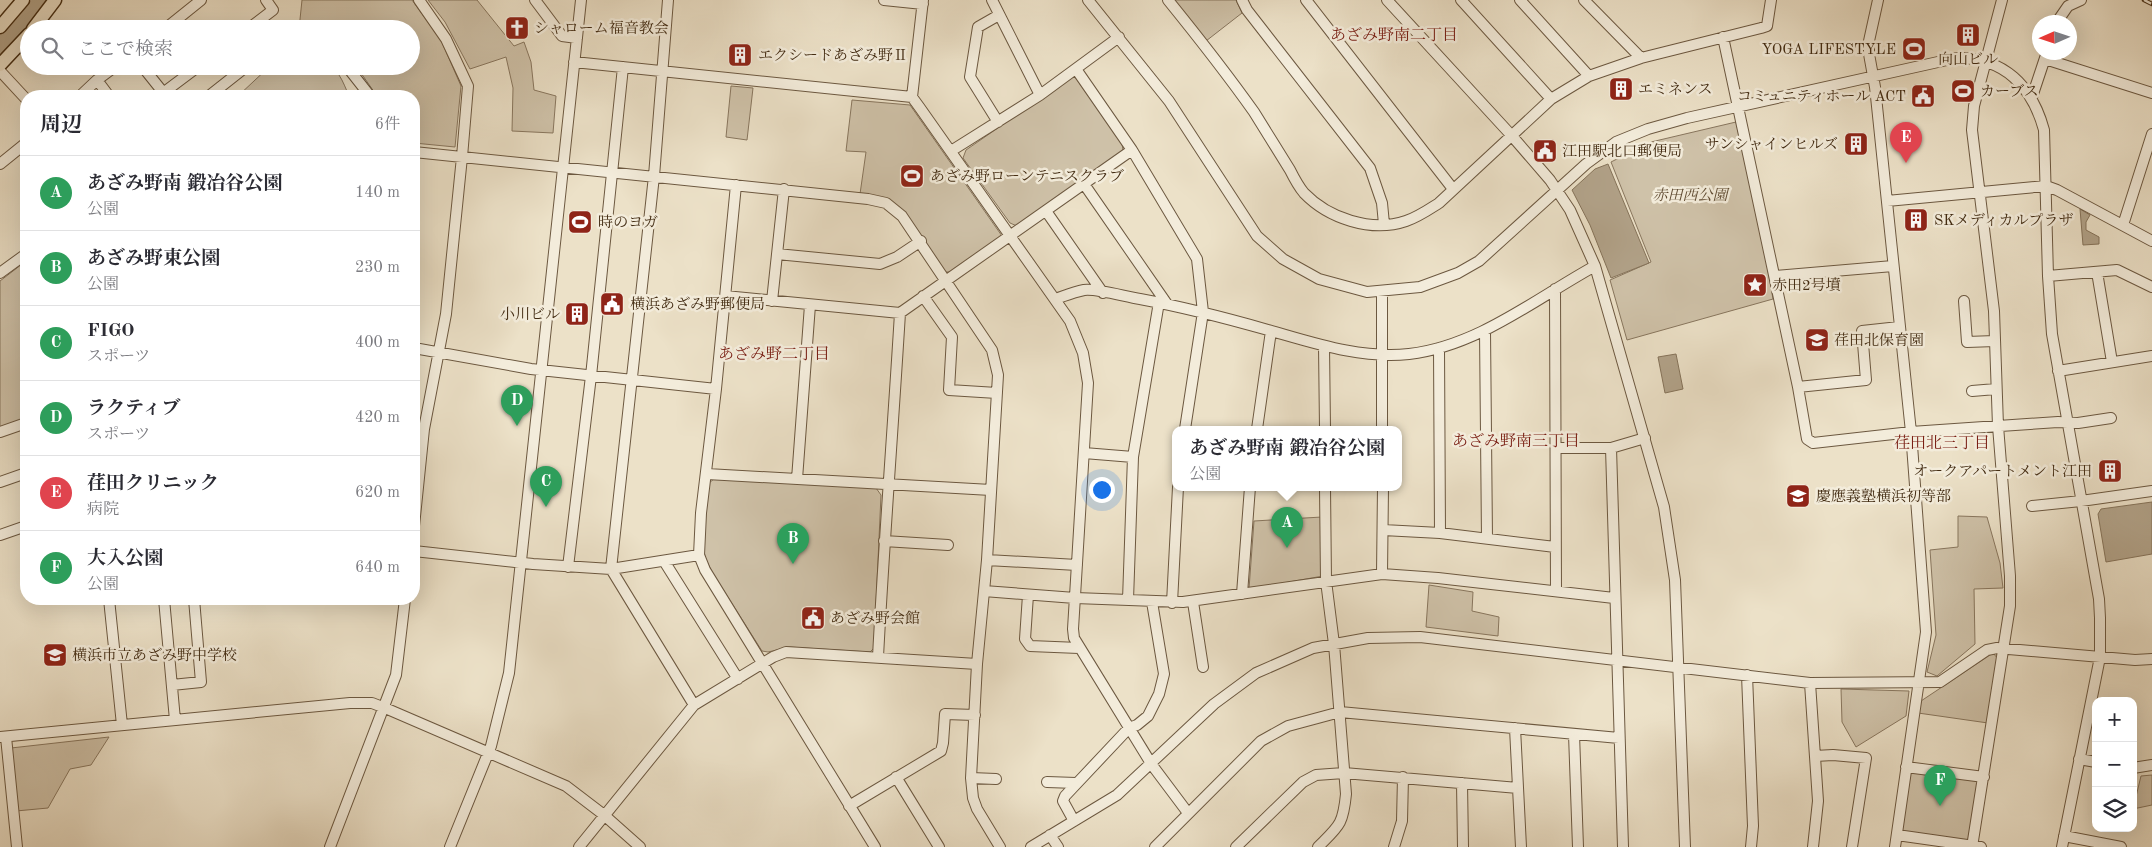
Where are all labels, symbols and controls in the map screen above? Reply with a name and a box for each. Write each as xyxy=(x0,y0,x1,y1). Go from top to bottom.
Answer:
church icon: シャローム福音教会 xyxy=(504,15,530,41)
north arrow xyxy=(2032,15,2077,60)
search box xyxy=(20,20,420,75)
place label: シャローム福音教会 xyxy=(534,20,669,37)
building icon: 向山ビル xyxy=(1955,22,1981,48)
district label: あざみ野南二丁目 xyxy=(1330,26,1458,44)
icon: search xyxy=(38,34,66,62)
sports icon: YOGA LIFESTYLE xyxy=(1901,36,1927,62)
text: ここで検索 xyxy=(78,41,173,60)
building icon: エクシードあざみ野Ⅱ xyxy=(727,42,753,68)
place label: YOGA LIFESTYLE xyxy=(1762,43,1896,58)
place label: エクシードあざみ野Ⅱ xyxy=(758,47,908,64)
place label: 向山ビル xyxy=(1938,51,1998,68)
building icon: エミネンス xyxy=(1608,76,1634,102)
sports icon: カーブス xyxy=(1950,78,1976,104)
place label: エミネンス xyxy=(1638,81,1713,98)
public building icon: コミュニティホール ACT xyxy=(1910,83,1936,109)
place label: カーブス xyxy=(1980,83,2039,100)
place label: コミュニティホール ACT xyxy=(1737,89,1906,105)
text: 周辺 xyxy=(40,115,82,136)
text: 6件 xyxy=(375,117,400,133)
pin: E xyxy=(1890,122,1922,163)
building icon: サンシャインヒルズ xyxy=(1843,131,1869,157)
place label: サンシャインヒルズ xyxy=(1705,136,1838,153)
public building icon: 江田駅北口郵便局 xyxy=(1532,138,1558,164)
place label: 江田駅北口郵便局 xyxy=(1562,143,1682,160)
sports icon: あざみ野ローンテニスクラブ xyxy=(899,163,925,189)
place label: あざみ野ローンテニスクラブ xyxy=(930,168,1124,185)
text: あざみ野南 鍛冶谷公園 xyxy=(87,175,282,194)
text: A xyxy=(50,185,62,201)
text: 140 m xyxy=(355,185,400,201)
park label: 赤田西公園 xyxy=(1652,187,1730,204)
text: 公園 xyxy=(87,202,119,218)
building icon: SKメディカルプラザ xyxy=(1903,207,1929,233)
sports icon: 時のヨガ xyxy=(567,209,593,235)
place label: SKメディカルプラザ xyxy=(1934,212,2073,229)
place label: 時のヨガ xyxy=(598,214,658,231)
text: あざみ野東公園 xyxy=(87,250,220,269)
text: B xyxy=(50,260,62,276)
text: 230 m xyxy=(355,260,400,276)
place icon: 赤田2号墳 xyxy=(1742,272,1768,298)
text: 公園 xyxy=(87,277,119,293)
place label: 赤田2号墳 xyxy=(1772,277,1841,294)
public building icon: 横浜あざみ野郵便局 xyxy=(599,291,625,317)
place label: 横浜あざみ野郵便局 xyxy=(630,296,765,313)
building icon: 小川ビル xyxy=(564,301,590,327)
place label: 小川ビル xyxy=(500,306,560,323)
text: FIGO xyxy=(87,322,135,341)
school or university icon: 荏田北保育園 xyxy=(1804,327,1830,353)
place label: 荏田北保育園 xyxy=(1834,332,1924,349)
text: C xyxy=(51,335,61,351)
text: 400 m xyxy=(355,335,400,351)
district label: あざみ野二丁目 xyxy=(718,345,830,363)
text: スポーツ xyxy=(87,349,150,365)
pin: D xyxy=(501,385,533,426)
text: ラクティブ xyxy=(87,400,180,419)
text: D xyxy=(50,410,62,426)
text: 420 m xyxy=(355,410,400,426)
popup xyxy=(1172,426,1402,491)
text: スポーツ xyxy=(87,427,150,443)
district label: あざみ野南三丁目 xyxy=(1452,432,1580,450)
district label: 荏田北三丁目 xyxy=(1894,434,1990,452)
text: あざみ野南 鍛冶谷公園 xyxy=(1189,440,1385,459)
building icon: オークアパートメント江田 xyxy=(2097,458,2123,484)
place label: オークアパートメント江田 xyxy=(1913,463,2092,480)
pin: C xyxy=(530,466,562,507)
text: 公園 xyxy=(1189,467,1221,483)
text: 荏田クリニック xyxy=(87,475,219,494)
your location xyxy=(1089,477,1115,503)
school or university icon: 慶應義塾横浜初等部 xyxy=(1785,483,1811,509)
text: E xyxy=(50,485,62,501)
text: 620 m xyxy=(355,485,400,501)
place label: 慶應義塾横浜初等部 xyxy=(1816,488,1951,505)
text: 病院 xyxy=(87,502,119,518)
pin: A xyxy=(1271,507,1303,548)
pin: B xyxy=(777,523,809,564)
text: 大入公園 xyxy=(87,550,163,569)
text: F xyxy=(51,560,61,576)
text: 640 m xyxy=(355,560,400,576)
text: 公園 xyxy=(87,577,119,593)
public building icon: あざみ野会館 xyxy=(800,605,826,631)
place label: あざみ野会館 xyxy=(830,610,920,627)
school or university icon: 横浜市立あざみ野中学校 xyxy=(42,642,68,668)
place label: 横浜市立あざみ野中学校 xyxy=(72,647,237,664)
map controls xyxy=(2092,697,2137,832)
button: + xyxy=(2092,697,2137,742)
button: − xyxy=(2092,742,2137,787)
pin: F xyxy=(1924,765,1956,806)
button: layers xyxy=(2092,787,2137,832)

